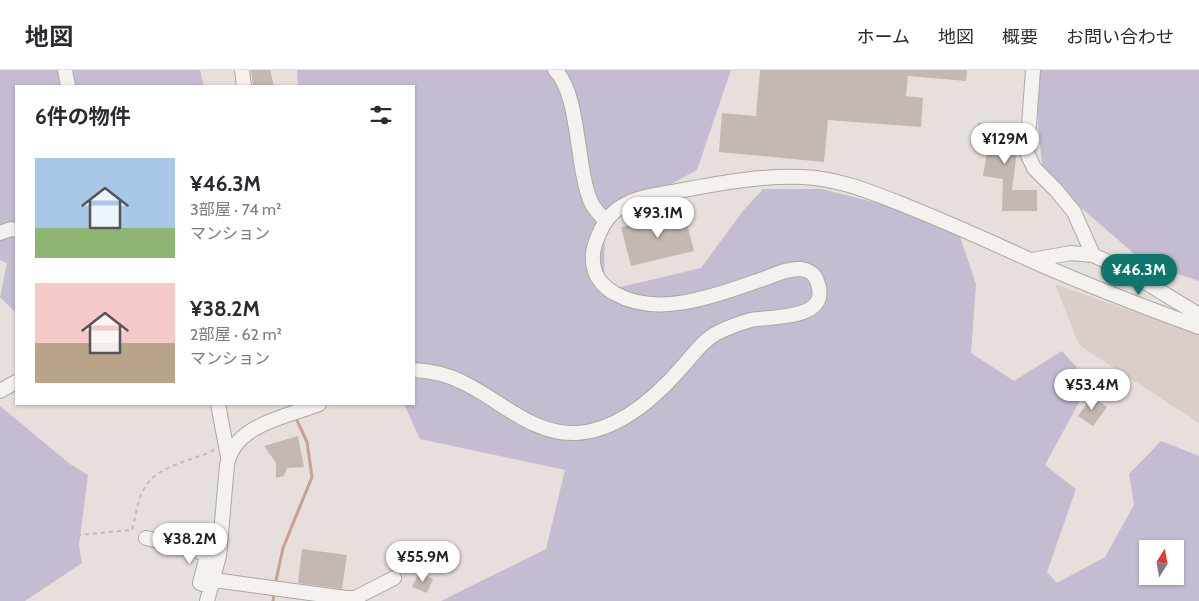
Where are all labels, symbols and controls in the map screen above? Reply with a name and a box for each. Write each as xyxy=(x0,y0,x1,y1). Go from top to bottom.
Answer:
text: 地図 xyxy=(25,22,73,51)
text: ホーム xyxy=(857,26,910,48)
text: 地図 xyxy=(938,26,974,48)
text: 概要 xyxy=(1002,26,1038,48)
text: お問い合わせ xyxy=(1066,26,1174,48)
icon: filters xyxy=(367,101,395,129)
text: 6件の物件 xyxy=(35,104,131,129)
pin: ¥129M xyxy=(970,122,1040,165)
text: ¥129M xyxy=(982,129,1028,148)
text: ¥46.3M xyxy=(190,171,261,196)
icon: home xyxy=(75,178,135,238)
pin: ¥93.1M xyxy=(617,196,699,239)
text: 3部屋 · 74 m² xyxy=(190,200,281,219)
text: ¥93.1M xyxy=(633,203,683,222)
text: マンション xyxy=(190,224,270,243)
pin: ¥46.3M xyxy=(1098,254,1180,296)
text: ¥46.3M xyxy=(1112,260,1166,279)
text: ¥38.2M xyxy=(190,296,260,321)
icon: home xyxy=(75,303,135,363)
text: 2部屋 · 62 m² xyxy=(190,325,282,344)
text: マンション xyxy=(190,349,270,368)
pin: ¥53.4M xyxy=(1051,368,1133,411)
text: ¥53.4M xyxy=(1065,375,1119,394)
pin: ¥38.2M xyxy=(149,522,231,565)
text: ¥38.2M xyxy=(163,529,217,548)
pin: ¥55.9M xyxy=(382,540,464,583)
north arrow xyxy=(1139,540,1184,585)
map controls xyxy=(1139,540,1184,585)
text: ¥55.9M xyxy=(397,547,449,566)

